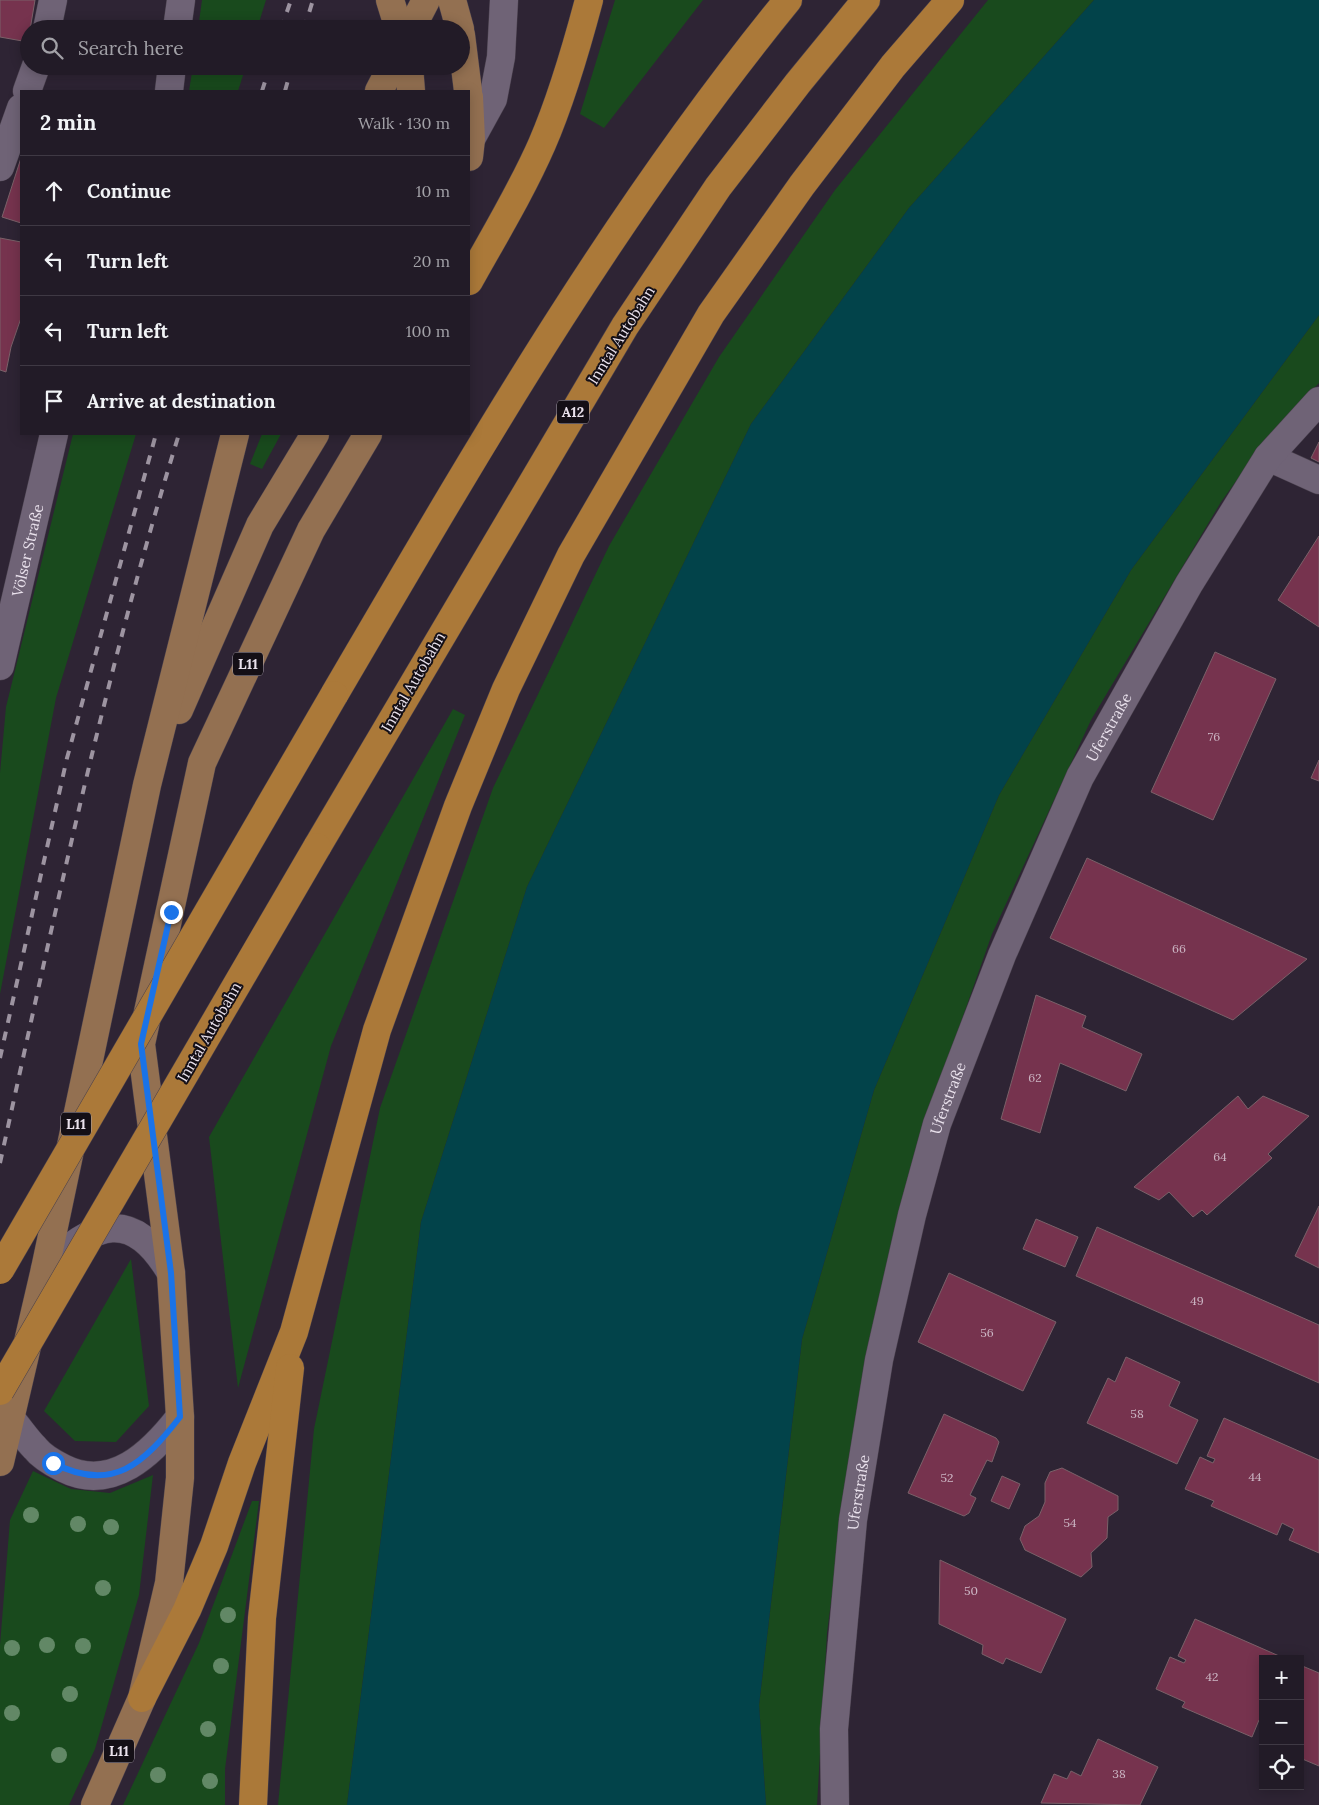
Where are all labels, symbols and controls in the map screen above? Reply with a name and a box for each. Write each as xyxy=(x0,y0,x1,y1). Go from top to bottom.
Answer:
search box xyxy=(20,20,470,75)
icon: search xyxy=(38,34,66,62)
text: Search here xyxy=(78,36,184,60)
text: 2 min xyxy=(40,109,96,136)
text: Walk · 130 m xyxy=(358,113,450,133)
icon: ahead xyxy=(40,177,68,205)
text: Continue xyxy=(87,179,171,203)
text: 10 m xyxy=(416,181,450,201)
icon: left xyxy=(40,247,68,275)
text: Turn left xyxy=(87,249,168,273)
text: 20 m xyxy=(413,251,450,271)
street label: Inntal Autobahn xyxy=(583,282,659,388)
icon: left xyxy=(40,317,68,345)
text: Turn left xyxy=(87,319,168,343)
text: 100 m xyxy=(406,321,450,341)
icon: arrive xyxy=(40,387,68,415)
text: Arrive at destination xyxy=(87,389,276,413)
road number: A12 xyxy=(557,401,589,424)
street label: Völser Straße xyxy=(7,502,47,599)
street label: Inntal Autobahn xyxy=(377,629,449,735)
road number: L11 xyxy=(233,652,263,676)
street label: Uferstraße xyxy=(1081,689,1135,765)
house number: 76 xyxy=(1208,729,1220,744)
route end xyxy=(160,901,183,924)
house number: 66 xyxy=(1172,941,1186,956)
street label: Inntal Autobahn xyxy=(173,979,245,1085)
street label: Uferstraße xyxy=(925,1059,970,1136)
house number: 62 xyxy=(1028,1070,1042,1085)
road number: L11 xyxy=(61,1112,91,1136)
house number: 64 xyxy=(1213,1149,1227,1164)
house number: 49 xyxy=(1190,1293,1204,1308)
house number: 56 xyxy=(980,1325,994,1340)
house number: 58 xyxy=(1130,1406,1144,1421)
route start xyxy=(42,1452,65,1475)
street label: Uferstraße xyxy=(843,1453,873,1531)
house number: 44 xyxy=(1248,1469,1262,1484)
house number: 52 xyxy=(941,1470,953,1485)
house number: 54 xyxy=(1063,1515,1077,1530)
house number: 50 xyxy=(964,1583,978,1598)
map controls xyxy=(1259,1655,1304,1790)
button: + xyxy=(1259,1655,1304,1700)
house number: 42 xyxy=(1206,1669,1218,1684)
button: − xyxy=(1259,1700,1304,1745)
road number: L11 xyxy=(104,1740,134,1762)
button: locate xyxy=(1259,1745,1304,1790)
house number: 38 xyxy=(1112,1766,1126,1781)

